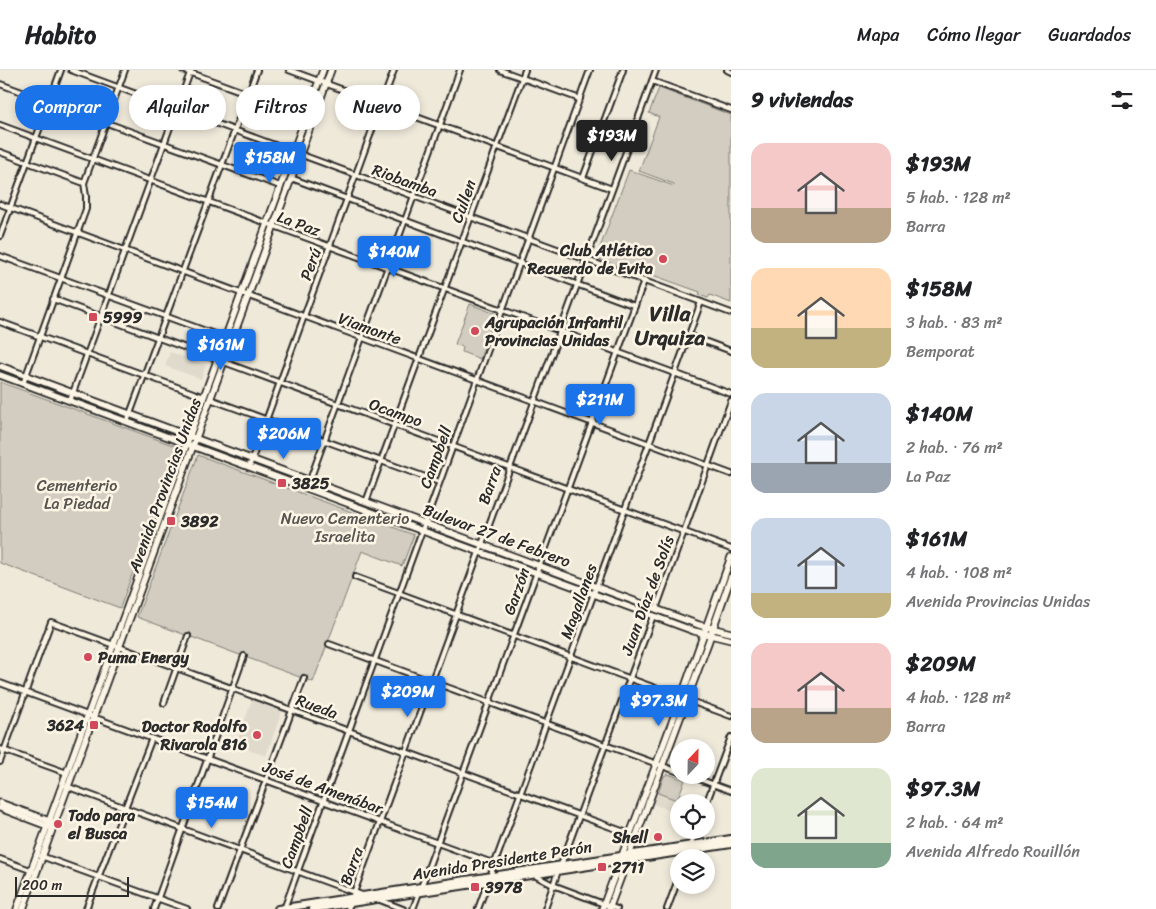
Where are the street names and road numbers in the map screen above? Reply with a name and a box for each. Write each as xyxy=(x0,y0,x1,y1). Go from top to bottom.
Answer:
street label: Riobamba xyxy=(368,155,442,206)
street label: Cullen xyxy=(442,175,485,227)
street label: La Paz xyxy=(273,202,325,245)
street label: Perú xyxy=(291,243,330,285)
street label: Viamonte xyxy=(334,304,406,353)
street label: Ocampo xyxy=(365,389,427,436)
street label: Avenida Provincias Unidas xyxy=(119,393,210,578)
street label: Campbell xyxy=(411,421,460,493)
street label: Barra xyxy=(469,461,510,509)
street label: Bulevar 27 de Febrero xyxy=(419,495,575,576)
street label: Juan Díaz de Solís xyxy=(612,530,683,660)
street label: Magallanes xyxy=(551,559,606,643)
street label: Garzón xyxy=(494,563,539,619)
street label: Rueda xyxy=(292,685,342,727)
street label: José de Amenábar xyxy=(258,752,389,823)
street label: Campbell xyxy=(272,801,321,873)
street label: Avenida Presidente Perón xyxy=(409,832,594,889)
street label: Barra xyxy=(331,842,372,890)

